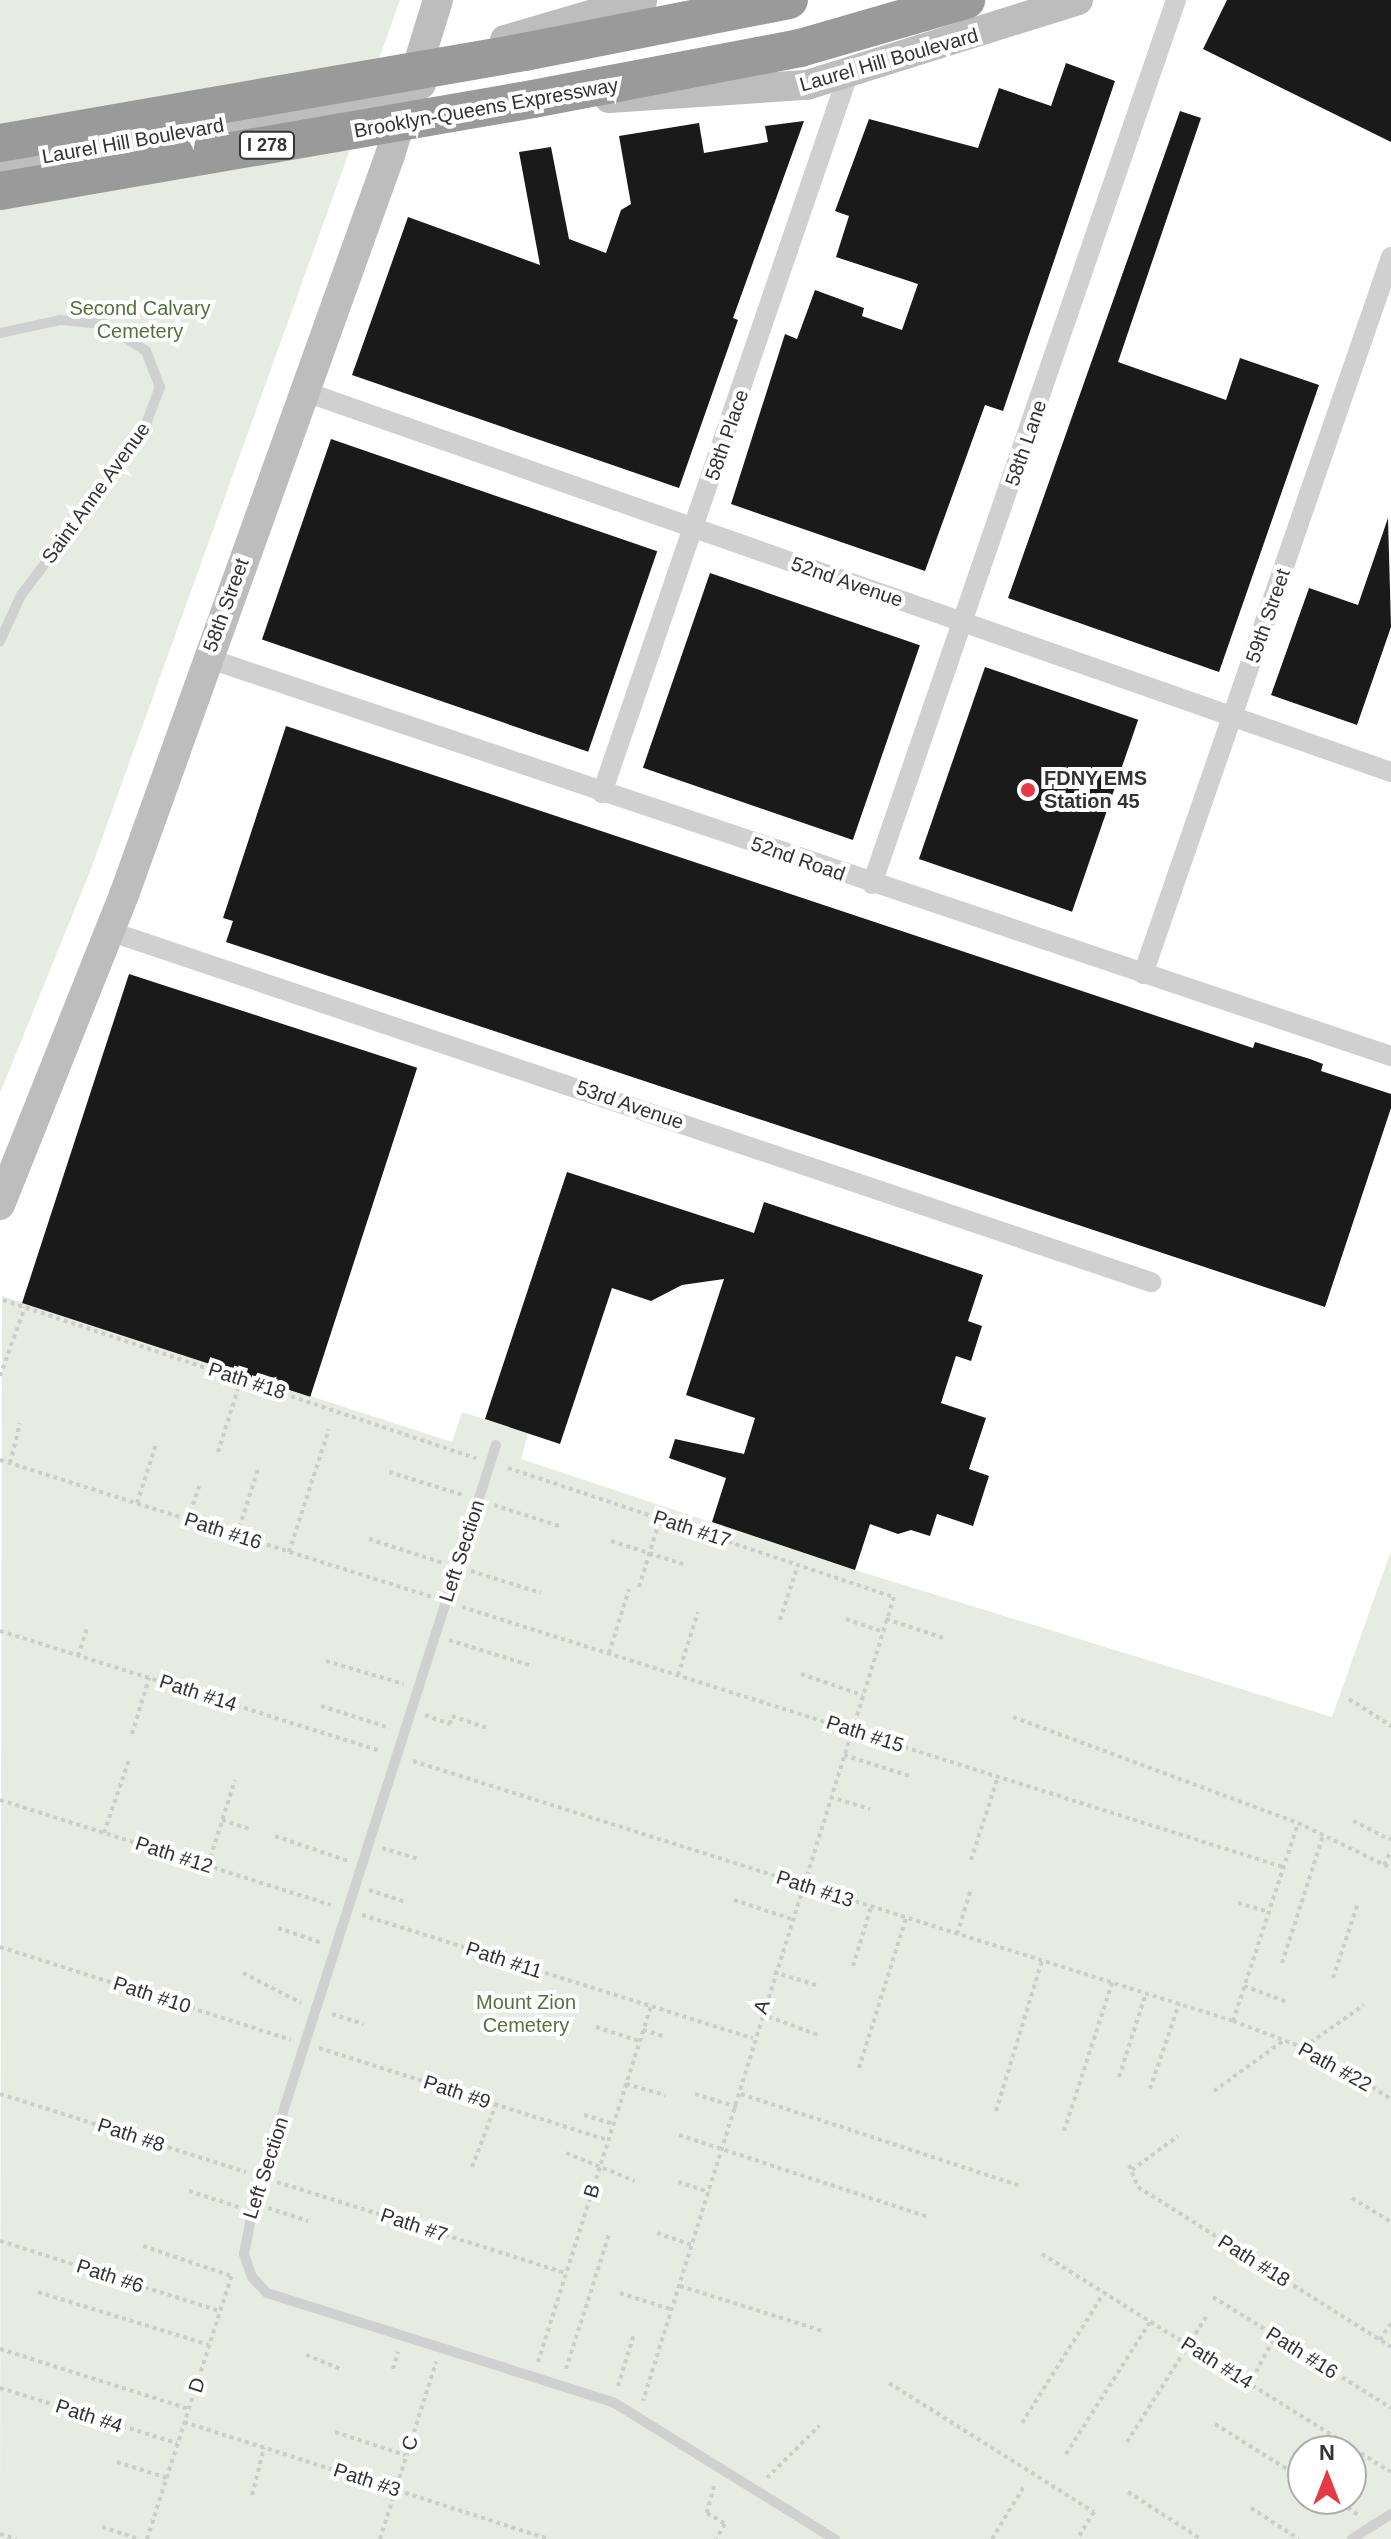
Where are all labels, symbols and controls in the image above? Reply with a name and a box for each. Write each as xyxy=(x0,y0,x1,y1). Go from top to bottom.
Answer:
street label: Laurel Hill Boulevard xyxy=(797,23,981,97)
street label: Brooklyn-Queens Expressway xyxy=(352,73,620,143)
street label: Laurel Hill Boulevard xyxy=(40,113,226,169)
road number: I 278 xyxy=(237,131,297,159)
park label: Second Calvary Cemetery xyxy=(69,297,211,344)
street label: 58th Place xyxy=(700,386,754,484)
street label: 58th Lane xyxy=(1000,397,1052,489)
street label: Saint Anne Avenue xyxy=(36,417,156,569)
street label: 52nd Avenue xyxy=(788,552,906,612)
street label: 58th Street xyxy=(198,555,254,655)
street label: 59th Street xyxy=(1241,566,1295,666)
place label: FDNY EMS Station 45 xyxy=(1044,766,1147,813)
marker: FDNY EMS Station 45 xyxy=(1019,781,1037,799)
street label: 52nd Road xyxy=(748,832,848,886)
street label: 53rd Avenue xyxy=(573,1075,687,1135)
street label: Path #18 xyxy=(205,1357,289,1405)
street label: Left Section xyxy=(434,1497,490,1605)
street label: Path #17 xyxy=(650,1505,734,1553)
street label: Path #16 xyxy=(181,1507,265,1555)
street label: Path #14 xyxy=(156,1669,240,1717)
street label: Path #15 xyxy=(823,1710,907,1758)
street label: Path #12 xyxy=(132,1831,216,1879)
street label: Path #13 xyxy=(773,1865,857,1913)
street label: Path #11 xyxy=(463,1936,545,1984)
street label: Path #10 xyxy=(110,1971,194,2019)
park label: Mount Zion Cemetery xyxy=(476,1990,576,2037)
street label: A xyxy=(749,1997,775,2017)
street label: Path #22 xyxy=(1294,2037,1376,2097)
street label: Path #9 xyxy=(421,2070,493,2114)
street label: Path #8 xyxy=(95,2113,167,2157)
street label: Left Section xyxy=(238,2114,294,2222)
street label: B xyxy=(579,2181,605,2201)
street label: Path #7 xyxy=(378,2203,450,2247)
street label: Path #18 xyxy=(1214,2230,1294,2292)
street label: Path #6 xyxy=(74,2254,146,2298)
street label: Path #16 xyxy=(1262,2322,1342,2384)
street label: Path #14 xyxy=(1177,2332,1257,2394)
street label: D xyxy=(183,2374,211,2396)
street label: Path #4 xyxy=(53,2394,125,2438)
street label: C xyxy=(396,2432,424,2454)
north arrow xyxy=(1287,2435,1367,2515)
text: N xyxy=(1319,2440,1335,2465)
street label: Path #3 xyxy=(331,2458,403,2502)

